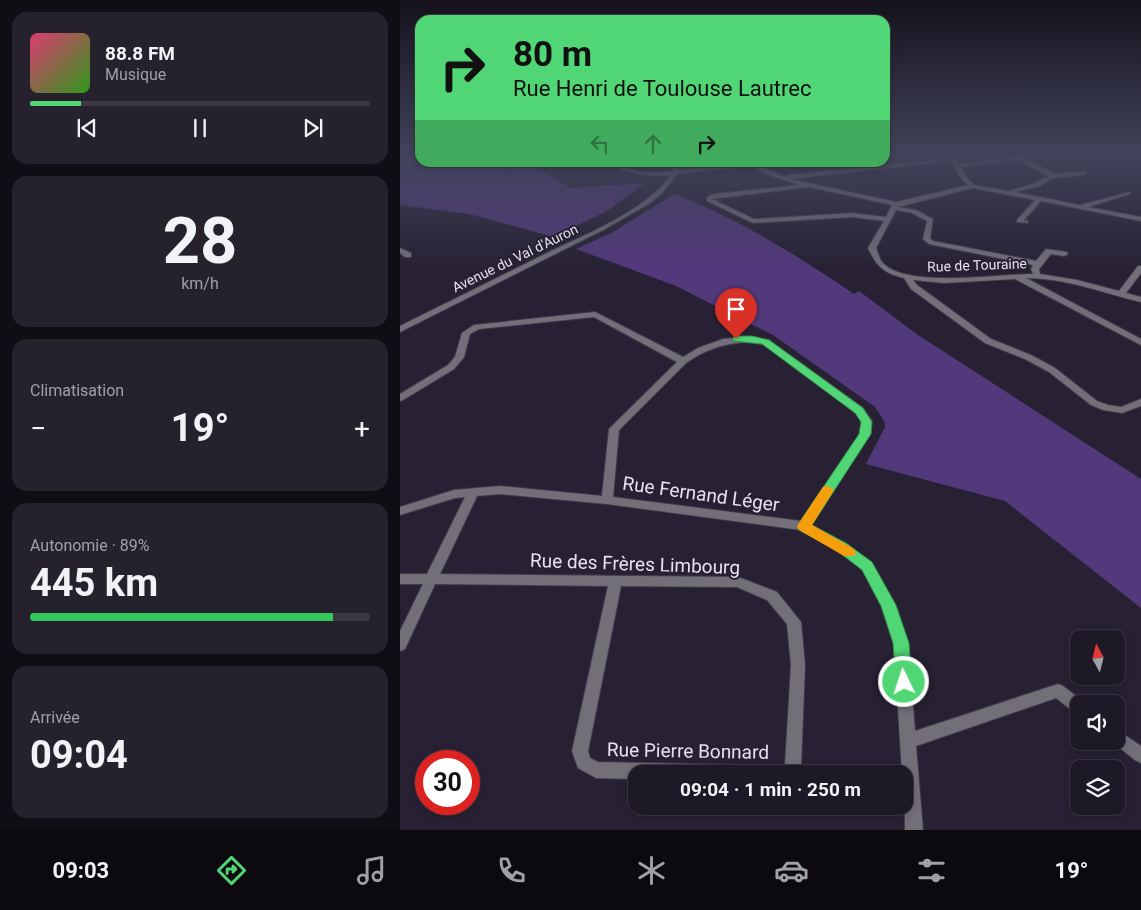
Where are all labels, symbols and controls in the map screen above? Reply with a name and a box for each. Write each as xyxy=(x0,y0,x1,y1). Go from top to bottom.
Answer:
text: 80 m xyxy=(513,34,592,75)
icon: right xyxy=(430,35,495,100)
text: 88.8 FM xyxy=(105,42,175,65)
text: Musique xyxy=(105,65,166,84)
text: Rue Henri de Toulouse Lautrec xyxy=(513,76,812,101)
icon: previous xyxy=(73,114,101,142)
icon: pause xyxy=(186,114,214,142)
icon: next xyxy=(299,114,327,142)
icon: left xyxy=(586,130,614,158)
icon: ahead xyxy=(639,130,667,158)
icon: right xyxy=(692,130,720,158)
text: 28 xyxy=(163,203,237,279)
street label: Avenue du Val d'Auron xyxy=(449,221,581,295)
street label: Rue de Touraine xyxy=(927,255,1027,275)
text: km/h xyxy=(181,274,219,293)
pin xyxy=(715,288,757,339)
icon: arrive xyxy=(722,295,750,323)
text: Climatisation xyxy=(30,381,124,400)
text: 19° xyxy=(171,406,229,450)
text: − xyxy=(30,412,46,445)
text: + xyxy=(354,412,370,445)
street label: Rue Fernand Léger xyxy=(621,472,781,516)
text: Autonomie · 89% xyxy=(30,536,150,555)
street label: Rue des Frères Limbourg xyxy=(530,549,740,579)
text: 445 km xyxy=(30,561,158,605)
north arrow xyxy=(1070,630,1125,685)
map controls xyxy=(1070,630,1125,815)
position arrow xyxy=(877,655,929,707)
button: sound xyxy=(1070,695,1125,750)
text: Arrivée xyxy=(30,708,80,727)
text: 09:04 xyxy=(30,733,128,777)
street label: Rue Pierre Bonnard xyxy=(607,738,769,764)
speed limit sign: 30 xyxy=(415,750,480,815)
button: layers xyxy=(1070,760,1125,815)
text: 09:04 · 1 min · 250 m xyxy=(680,778,861,801)
icon: directions xyxy=(214,853,249,888)
icon: music xyxy=(354,853,389,888)
icon: phone xyxy=(494,853,529,888)
icon: climate xyxy=(634,853,669,888)
icon: car xyxy=(774,853,809,888)
icon: filters xyxy=(914,853,949,888)
text: 09:03 xyxy=(53,858,109,883)
text: 19° xyxy=(1055,858,1088,883)

